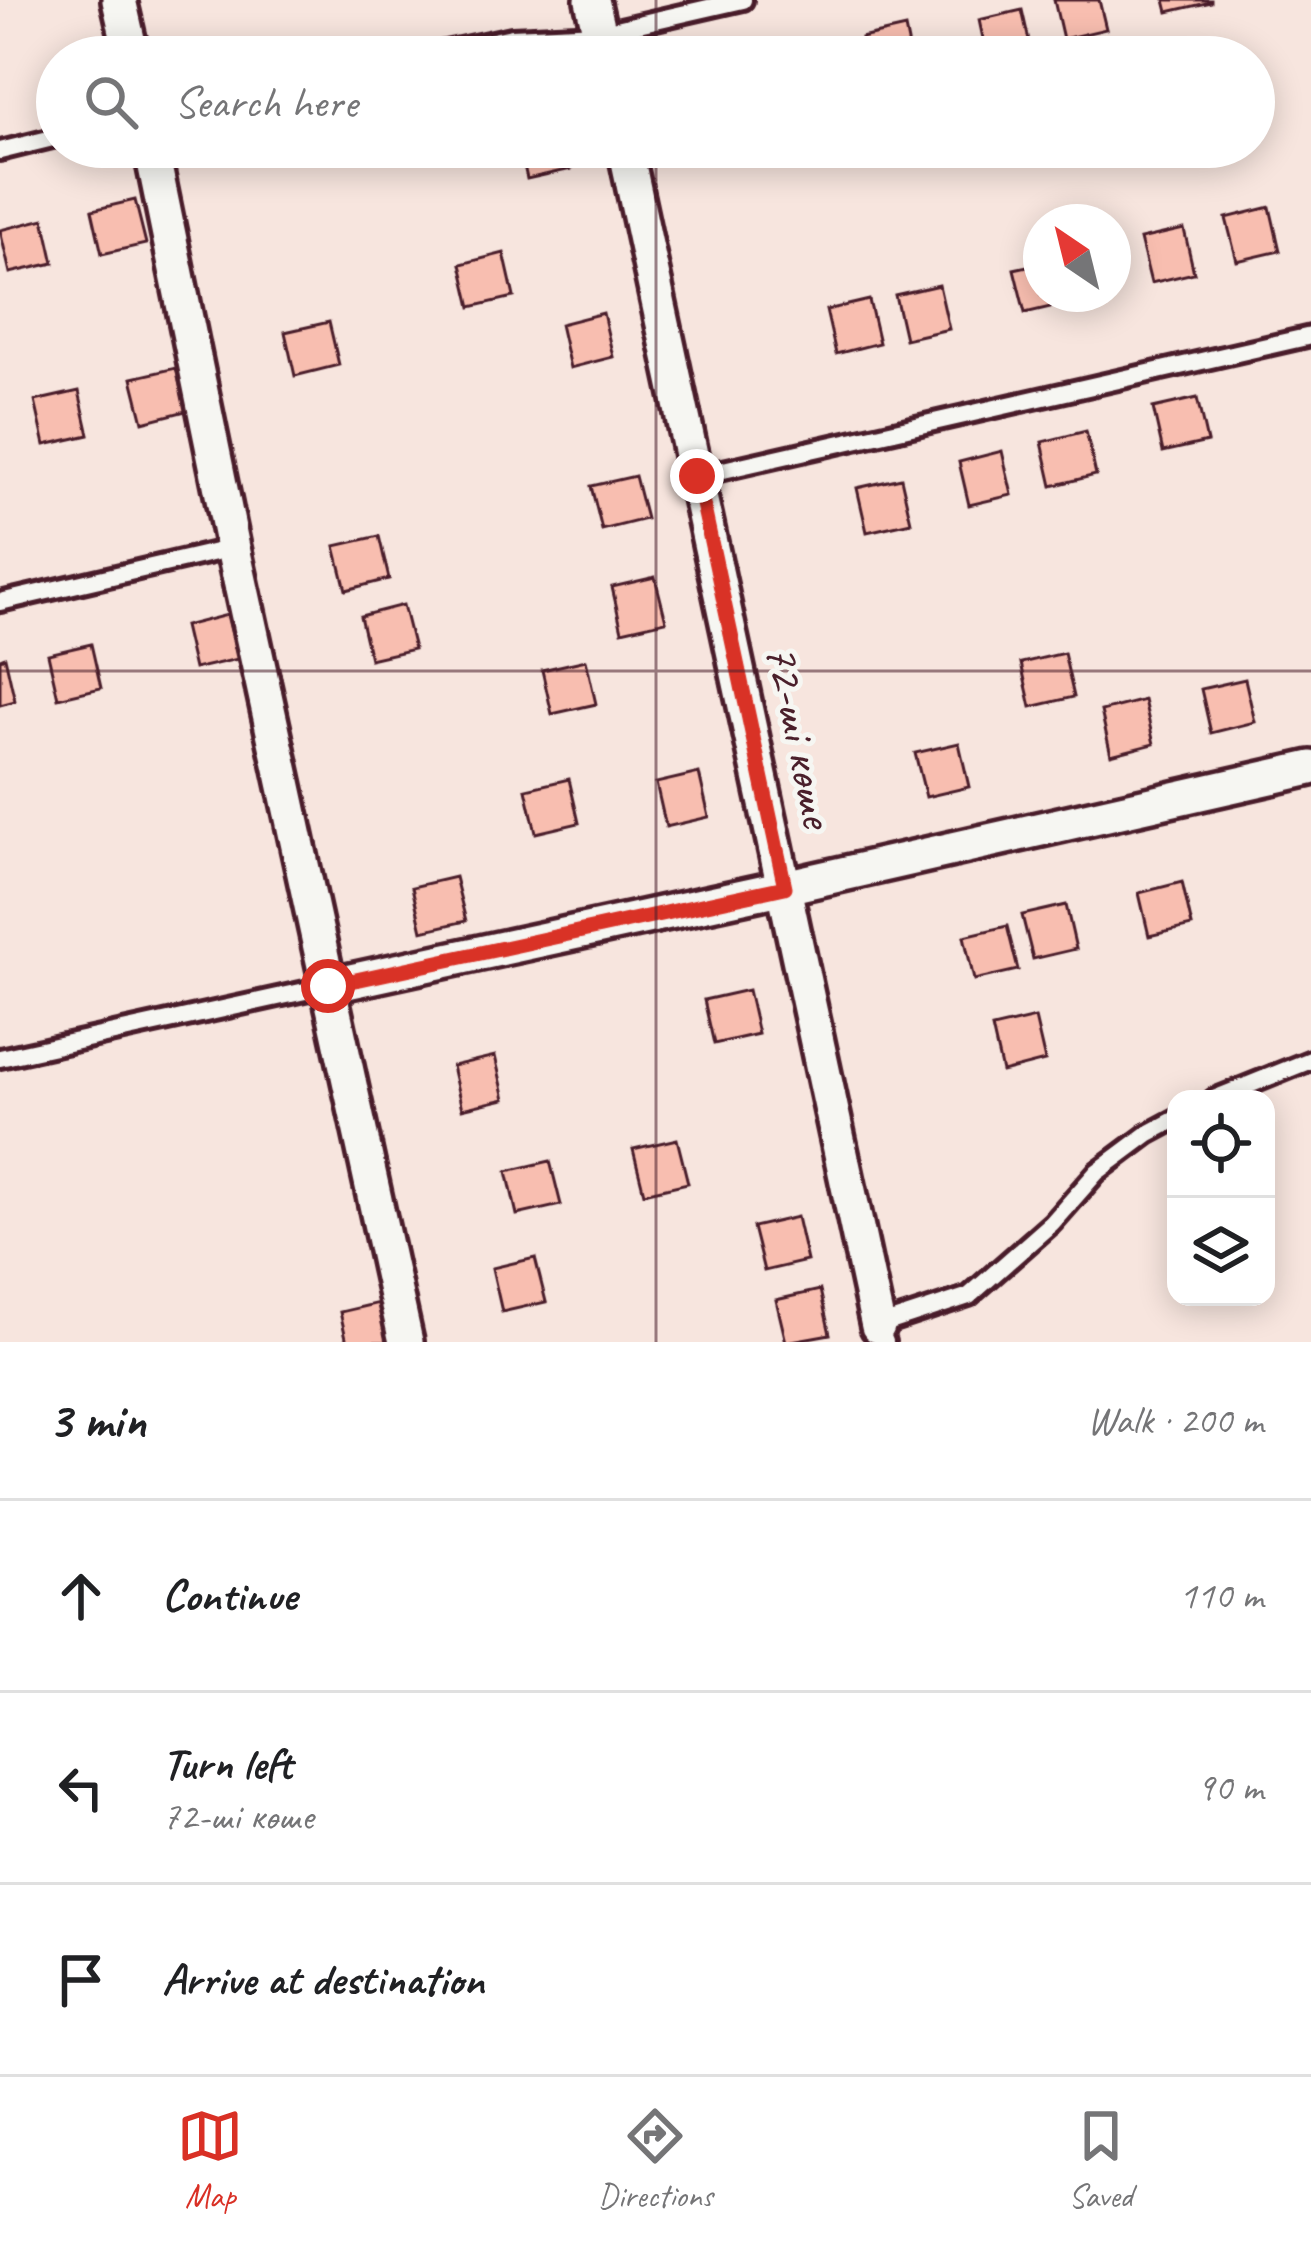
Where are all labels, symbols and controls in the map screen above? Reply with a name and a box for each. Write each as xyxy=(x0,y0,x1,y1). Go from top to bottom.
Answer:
search box xyxy=(36,36,1275,168)
icon: search xyxy=(78,69,144,135)
text: Search here xyxy=(174,74,357,131)
north arrow xyxy=(1023,204,1131,312)
route end xyxy=(670,449,724,503)
street label: 72-ші көше xyxy=(751,638,849,836)
route start xyxy=(301,959,355,1013)
map controls xyxy=(1167,1090,1275,1306)
button: locate xyxy=(1167,1090,1275,1198)
button: layers xyxy=(1167,1198,1275,1306)
text: 3 min xyxy=(48,1388,146,1452)
text: Walk · 200 m xyxy=(1087,1396,1263,1445)
icon: ahead xyxy=(48,1563,114,1629)
text: Continue xyxy=(162,1567,296,1624)
text: 110 m xyxy=(1179,1571,1263,1620)
text: Turn left xyxy=(162,1735,292,1792)
icon: left xyxy=(48,1755,114,1821)
text: 90 m xyxy=(1197,1763,1263,1812)
text: 72-ші көше xyxy=(162,1792,313,1841)
icon: arrive xyxy=(48,1947,114,2013)
text: Arrive at destination xyxy=(162,1951,484,2008)
tab: Map xyxy=(177,2103,243,2217)
tab: Directions xyxy=(598,2103,713,2217)
tab: Saved xyxy=(1068,2103,1134,2217)

